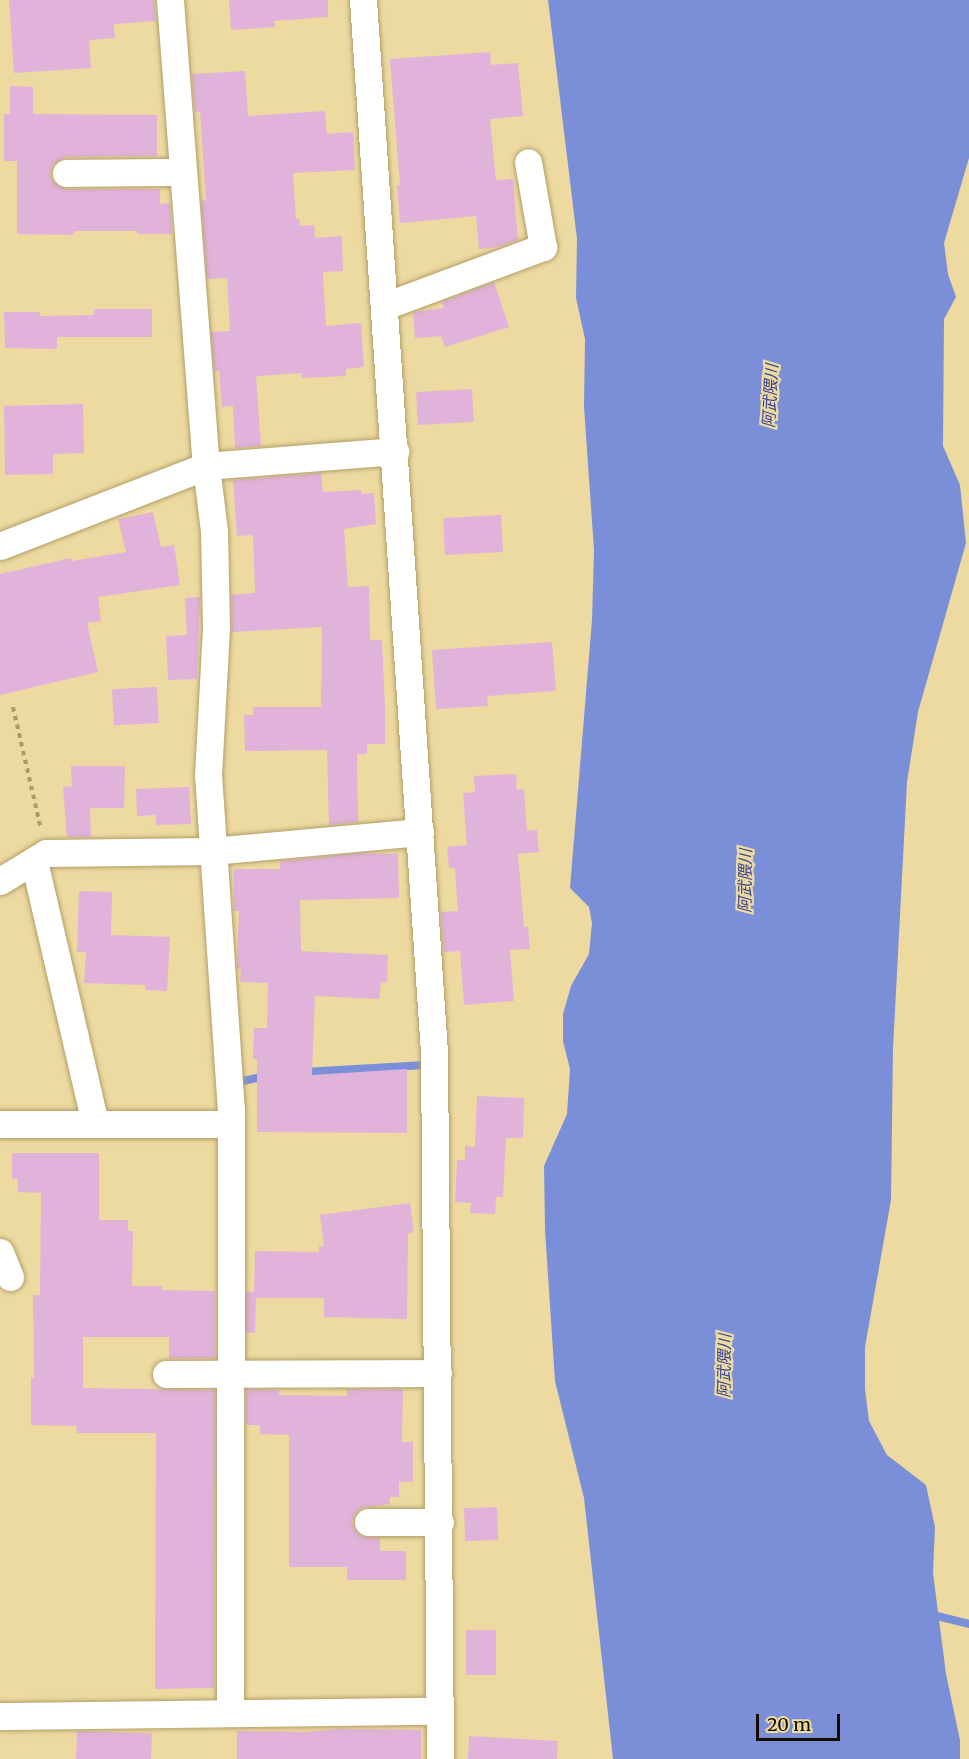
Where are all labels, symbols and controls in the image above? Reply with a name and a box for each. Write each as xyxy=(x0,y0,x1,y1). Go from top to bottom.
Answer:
water label: 阿武隈川 xyxy=(759,364,781,428)
water label: 阿武隈川 xyxy=(735,849,755,913)
water label: 阿武隈川 xyxy=(714,1334,734,1398)
scale bar xyxy=(759,1702,843,1740)
text: 20 m xyxy=(767,1713,811,1736)

